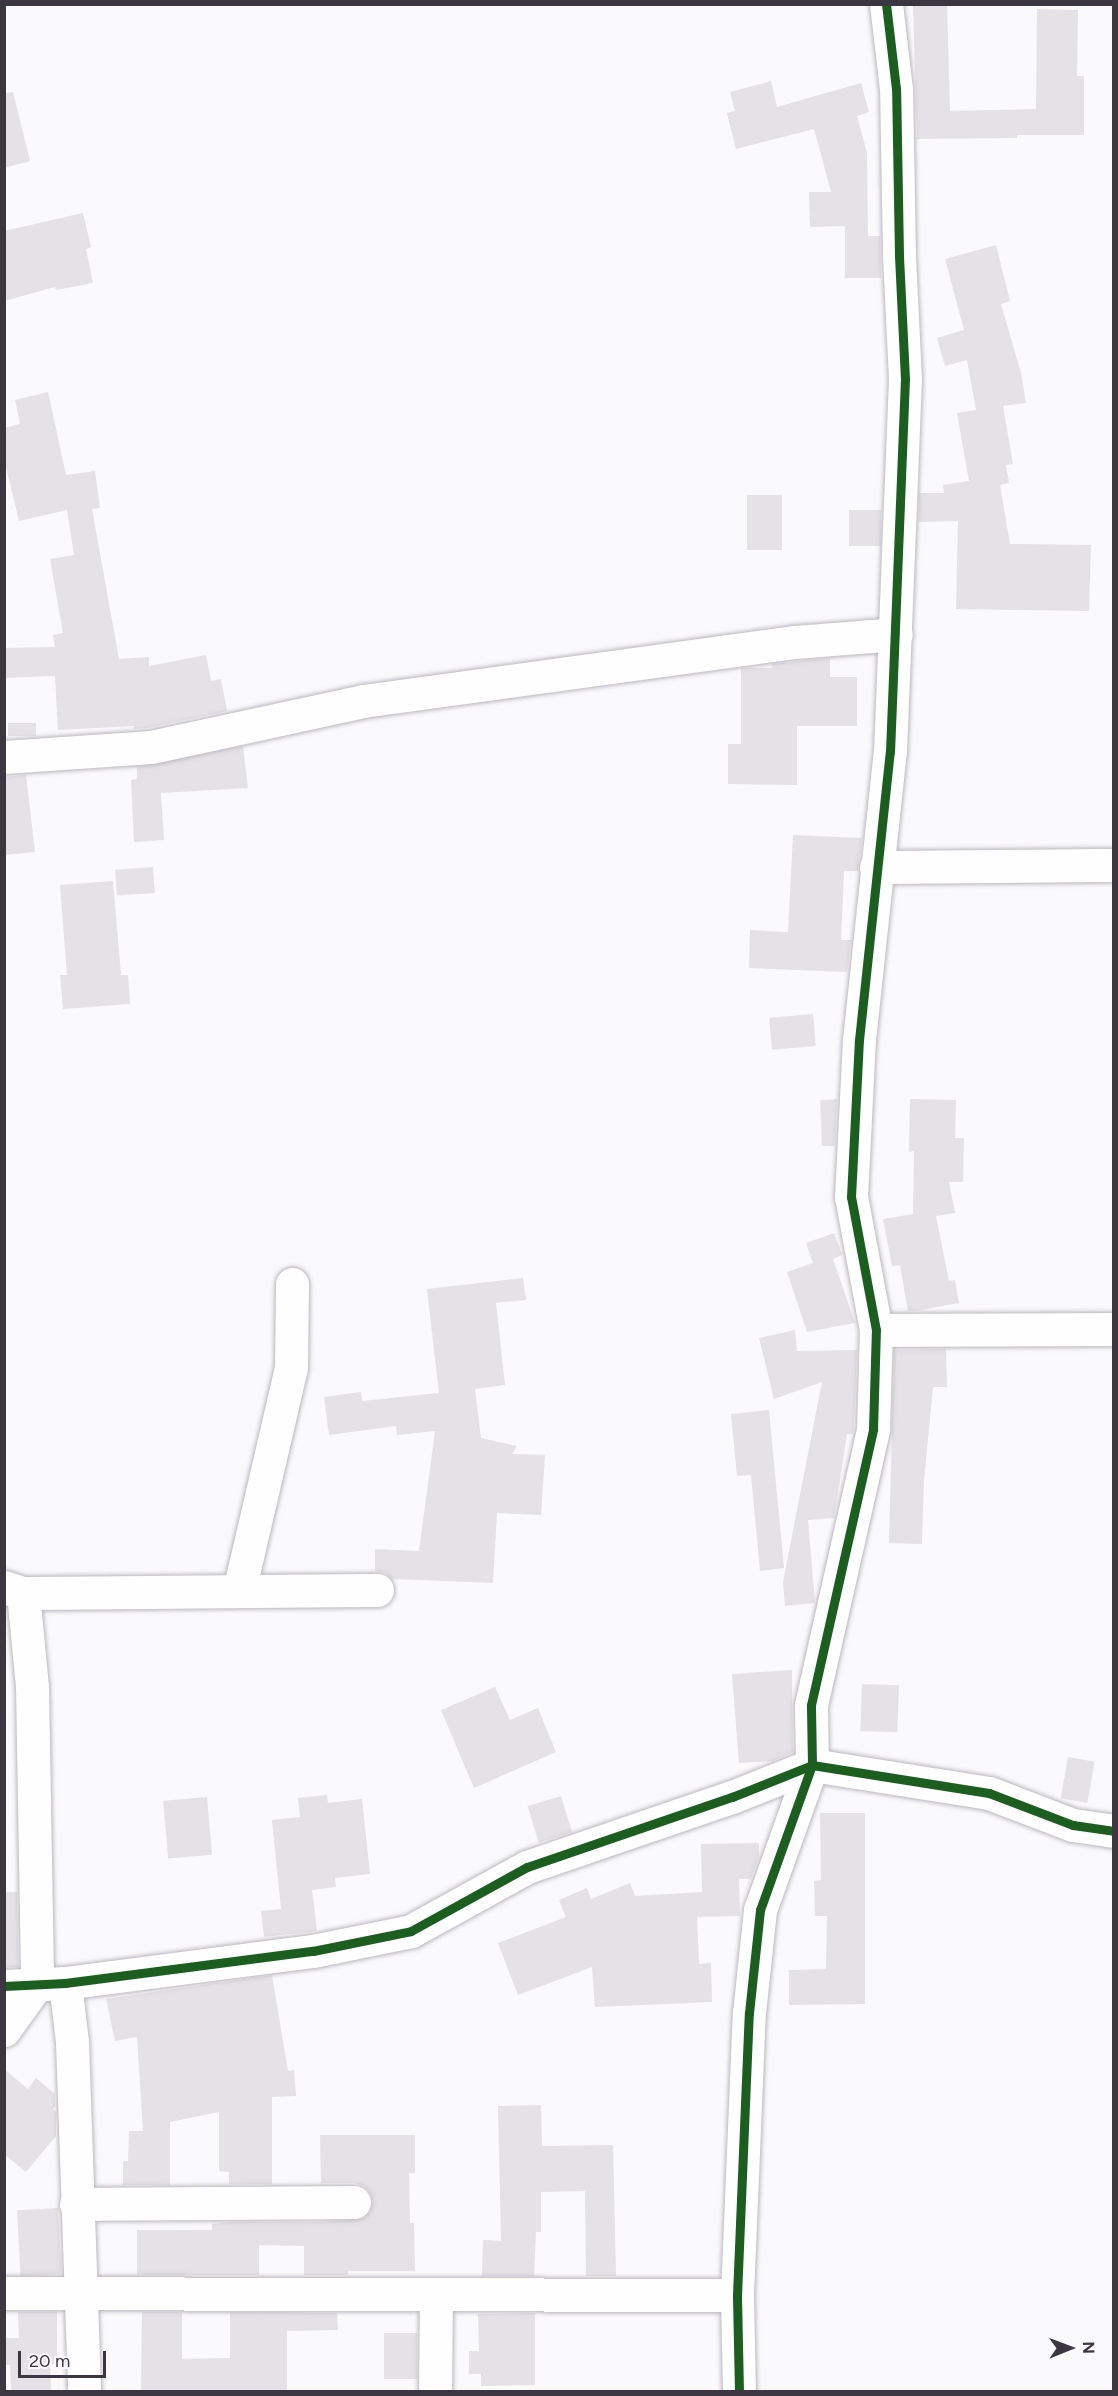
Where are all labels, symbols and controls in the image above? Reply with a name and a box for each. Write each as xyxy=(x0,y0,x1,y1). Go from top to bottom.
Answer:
north arrow xyxy=(1040,2318,1100,2378)
scale bar xyxy=(21,2339,110,2377)
text: N xyxy=(1079,2341,1098,2354)
text: 20 m xyxy=(29,2350,70,2372)

